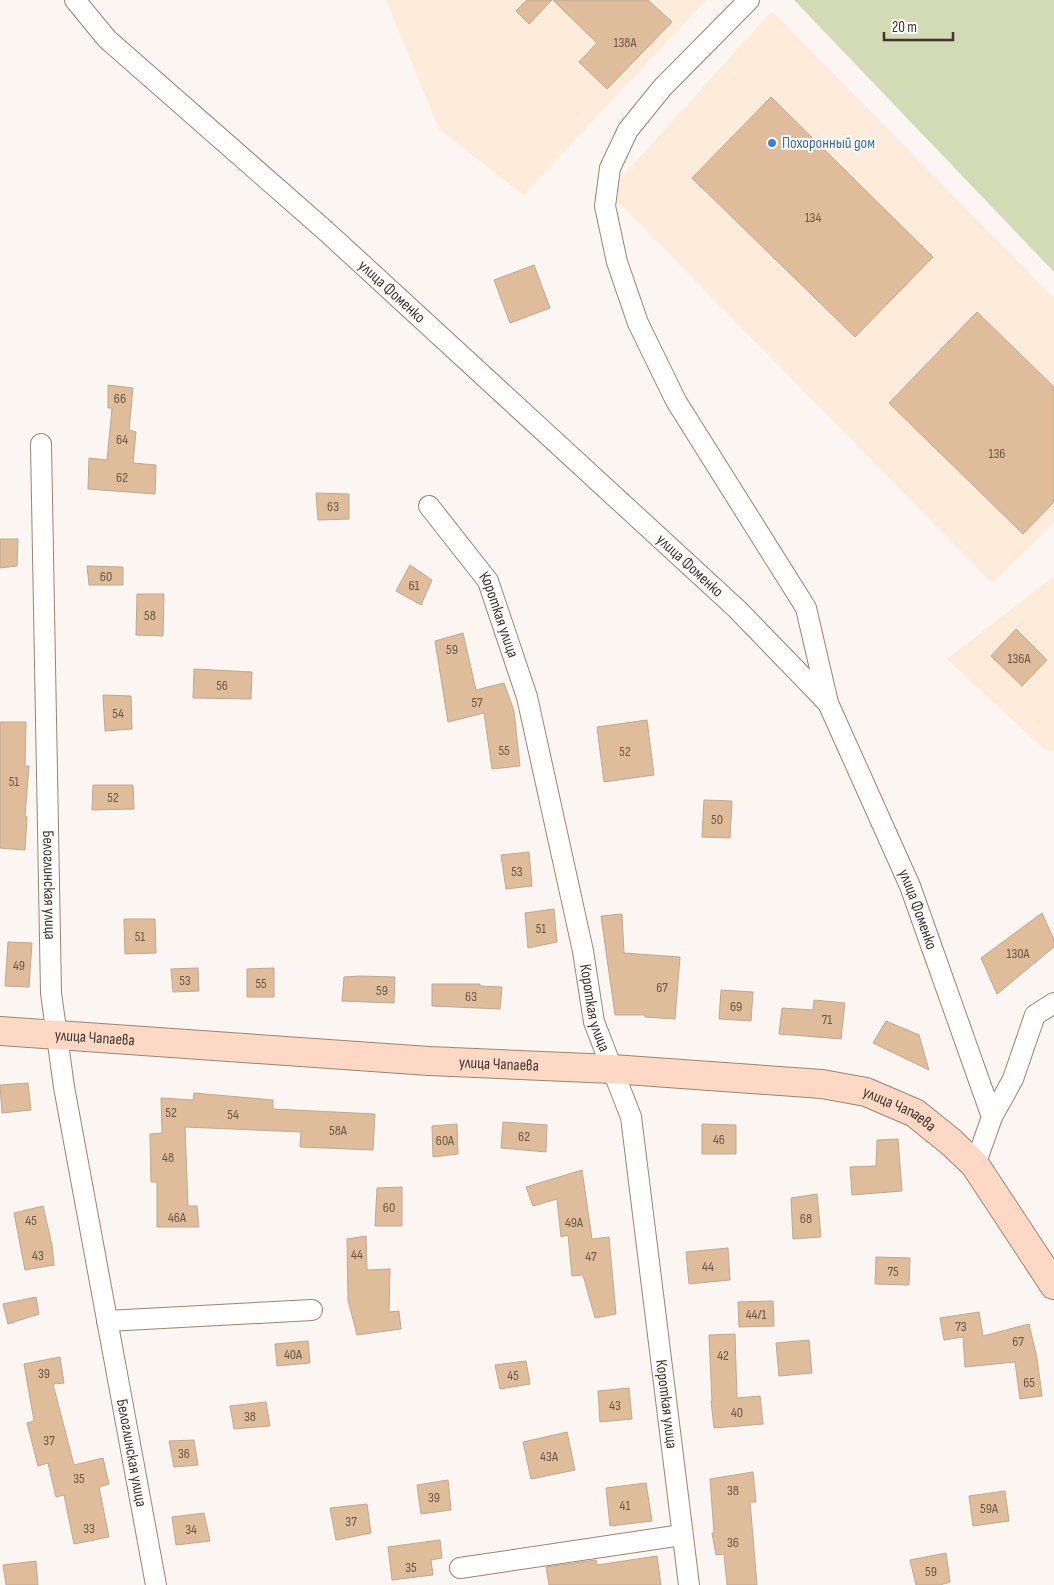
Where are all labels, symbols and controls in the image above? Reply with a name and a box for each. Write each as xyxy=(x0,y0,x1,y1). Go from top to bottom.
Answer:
scale bar xyxy=(884,10,953,42)
text: 20 m xyxy=(892,18,917,37)
house number: 138А xyxy=(614,34,637,51)
place label: Похоронный дом xyxy=(782,134,875,153)
marker: Похоронный дом xyxy=(766,137,778,149)
house number: 134 xyxy=(805,209,821,226)
street label: улица Фоменко xyxy=(354,256,429,327)
house number: 66 xyxy=(114,390,126,407)
house number: 64 xyxy=(116,431,128,448)
house number: 136 xyxy=(989,445,1005,462)
house number: 62 xyxy=(116,469,128,486)
house number: 63 xyxy=(327,498,339,515)
street label: улица Фоменко xyxy=(652,530,727,601)
house number: 60 xyxy=(100,568,112,585)
street label: Короткая улица xyxy=(475,568,523,660)
house number: 61 xyxy=(408,577,420,594)
house number: 58 xyxy=(144,607,156,624)
house number: 59 xyxy=(446,641,458,658)
house number: 136А xyxy=(1008,650,1031,667)
house number: 56 xyxy=(216,677,228,694)
house number: 57 xyxy=(471,694,483,711)
house number: 54 xyxy=(112,705,124,722)
house number: 55 xyxy=(498,742,510,759)
house number: 52 xyxy=(619,743,631,760)
house number: 51 xyxy=(9,773,19,790)
house number: 52 xyxy=(107,789,119,806)
house number: 50 xyxy=(711,811,723,828)
street label: Белоглинская улица xyxy=(39,830,60,940)
house number: 53 xyxy=(511,863,523,880)
street label: улица Фоменко xyxy=(894,866,941,952)
house number: 51 xyxy=(536,920,546,937)
house number: 51 xyxy=(135,928,145,945)
house number: 130А xyxy=(1007,945,1030,962)
house number: 49 xyxy=(13,957,25,974)
street label: Короткая улица xyxy=(576,963,614,1054)
house number: 53 xyxy=(179,972,191,989)
house number: 55 xyxy=(255,975,267,992)
house number: 67 xyxy=(656,979,668,996)
house number: 59 xyxy=(376,982,388,999)
house number: 63 xyxy=(465,988,477,1005)
house number: 69 xyxy=(730,998,742,1015)
house number: 71 xyxy=(822,1011,832,1028)
street label: улица Чапаева xyxy=(54,1025,135,1050)
street label: улица Чапаева xyxy=(458,1053,539,1075)
street label: улица Чапаева xyxy=(860,1082,940,1136)
house number: 52 xyxy=(165,1104,177,1121)
house number: 54 xyxy=(227,1106,239,1123)
house number: 58А xyxy=(329,1122,348,1139)
house number: 62 xyxy=(518,1128,530,1145)
house number: 46 xyxy=(713,1131,725,1148)
house number: 60А xyxy=(436,1132,455,1149)
house number: 48 xyxy=(162,1149,174,1166)
house number: 60 xyxy=(383,1199,395,1216)
house number: 46А xyxy=(168,1209,187,1226)
house number: 68 xyxy=(800,1210,812,1227)
house number: 45 xyxy=(25,1212,37,1229)
house number: 49А xyxy=(565,1214,584,1231)
house number: 44 xyxy=(351,1246,363,1263)
house number: 43 xyxy=(32,1247,44,1264)
house number: 47 xyxy=(585,1248,597,1265)
house number: 44 xyxy=(702,1258,714,1275)
house number: 75 xyxy=(887,1263,899,1280)
house number: 44/1 xyxy=(746,1306,766,1323)
house number: 73 xyxy=(955,1318,967,1335)
house number: 67 xyxy=(1012,1333,1024,1350)
house number: 40А xyxy=(284,1346,303,1363)
house number: 42 xyxy=(717,1347,729,1364)
street label: Короткая улица xyxy=(652,1359,682,1450)
house number: 39 xyxy=(38,1365,50,1382)
house number: 45 xyxy=(507,1367,519,1384)
house number: 65 xyxy=(1023,1374,1035,1391)
street label: Белоглинская улица xyxy=(112,1397,151,1508)
house number: 43 xyxy=(609,1397,621,1414)
house number: 40 xyxy=(731,1404,743,1421)
house number: 38 xyxy=(244,1408,256,1425)
house number: 37 xyxy=(43,1432,55,1449)
house number: 36 xyxy=(178,1445,190,1462)
house number: 43А xyxy=(540,1448,559,1465)
house number: 35 xyxy=(73,1470,85,1487)
house number: 38 xyxy=(727,1482,739,1499)
house number: 39 xyxy=(428,1489,440,1506)
house number: 41 xyxy=(620,1497,630,1514)
house number: 59А xyxy=(980,1500,999,1517)
house number: 37 xyxy=(345,1513,357,1530)
house number: 33 xyxy=(83,1520,95,1537)
house number: 34 xyxy=(185,1521,197,1538)
house number: 36 xyxy=(727,1534,739,1551)
house number: 35 xyxy=(405,1559,417,1576)
house number: 59 xyxy=(925,1563,937,1580)

